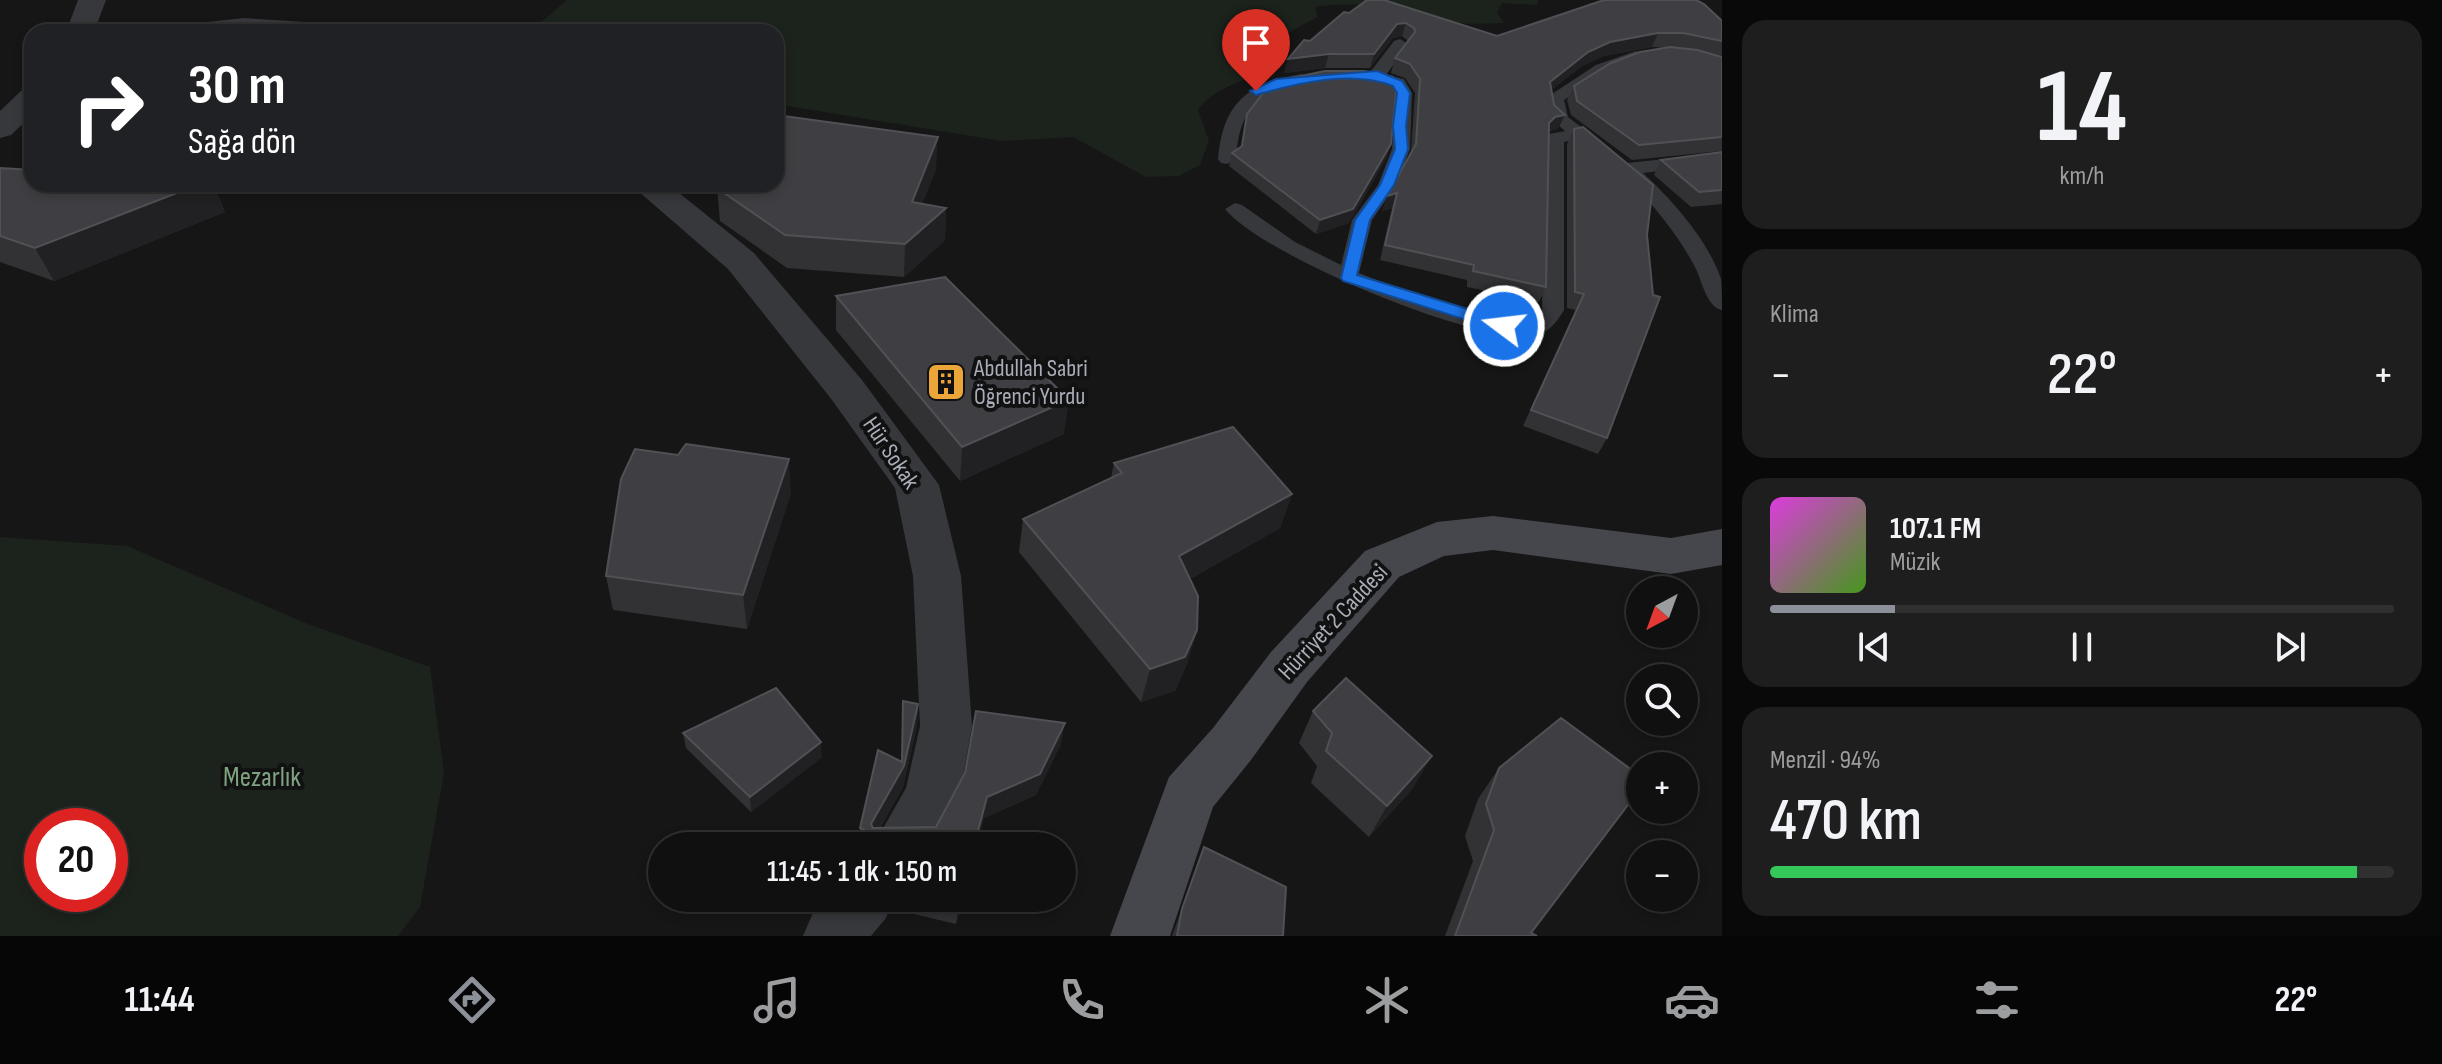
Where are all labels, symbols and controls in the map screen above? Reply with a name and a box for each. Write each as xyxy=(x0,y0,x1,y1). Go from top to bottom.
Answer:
pin xyxy=(1222,9,1290,91)
icon: arrive xyxy=(1234,21,1278,65)
text: 14 xyxy=(2037,46,2127,171)
text: 30 m xyxy=(188,53,286,120)
icon: right xyxy=(56,56,160,160)
text: Sağa dön xyxy=(188,121,296,164)
text: km/h xyxy=(2060,161,2104,192)
position arrow xyxy=(1462,284,1546,368)
text: Klima xyxy=(1770,299,1819,330)
text: 22° xyxy=(2047,339,2117,411)
text: − xyxy=(1770,349,1792,402)
text: + xyxy=(2372,349,2394,402)
place label: Abdullah Sabri Öğrenci Yurdu xyxy=(973,354,1088,411)
building icon: Abdullah Sabri Öğrenci Yurdu xyxy=(925,361,967,403)
street label: Hür Sokak xyxy=(856,411,926,495)
text: 107.1 FM xyxy=(1890,511,1981,547)
text: Müzik xyxy=(1890,547,1940,578)
street label: Hürriyet 2 Caddesi xyxy=(1272,558,1394,686)
north arrow xyxy=(1626,576,1698,648)
map controls xyxy=(1626,576,1698,912)
icon: previous xyxy=(1852,625,1896,669)
icon: pause xyxy=(2060,625,2104,669)
icon: next xyxy=(2268,625,2312,669)
button: search xyxy=(1626,664,1698,736)
text: Menzil · 94% xyxy=(1770,745,1881,776)
button: + xyxy=(1626,752,1698,824)
park label: Mezarlık xyxy=(223,761,301,794)
text: 470 km xyxy=(1770,785,1922,857)
speed limit sign: 20 xyxy=(24,808,128,912)
button: − xyxy=(1626,840,1698,912)
text: 11:45 · 1 dk · 150 m xyxy=(767,854,957,890)
icon: directions xyxy=(444,972,500,1028)
icon: music xyxy=(749,972,805,1028)
icon: phone xyxy=(1054,972,1110,1028)
icon: climate xyxy=(1359,972,1415,1028)
icon: car xyxy=(1664,972,1720,1028)
icon: filters xyxy=(1969,972,2025,1028)
text: 11:44 xyxy=(125,979,194,1022)
text: 22° xyxy=(2274,979,2317,1022)

